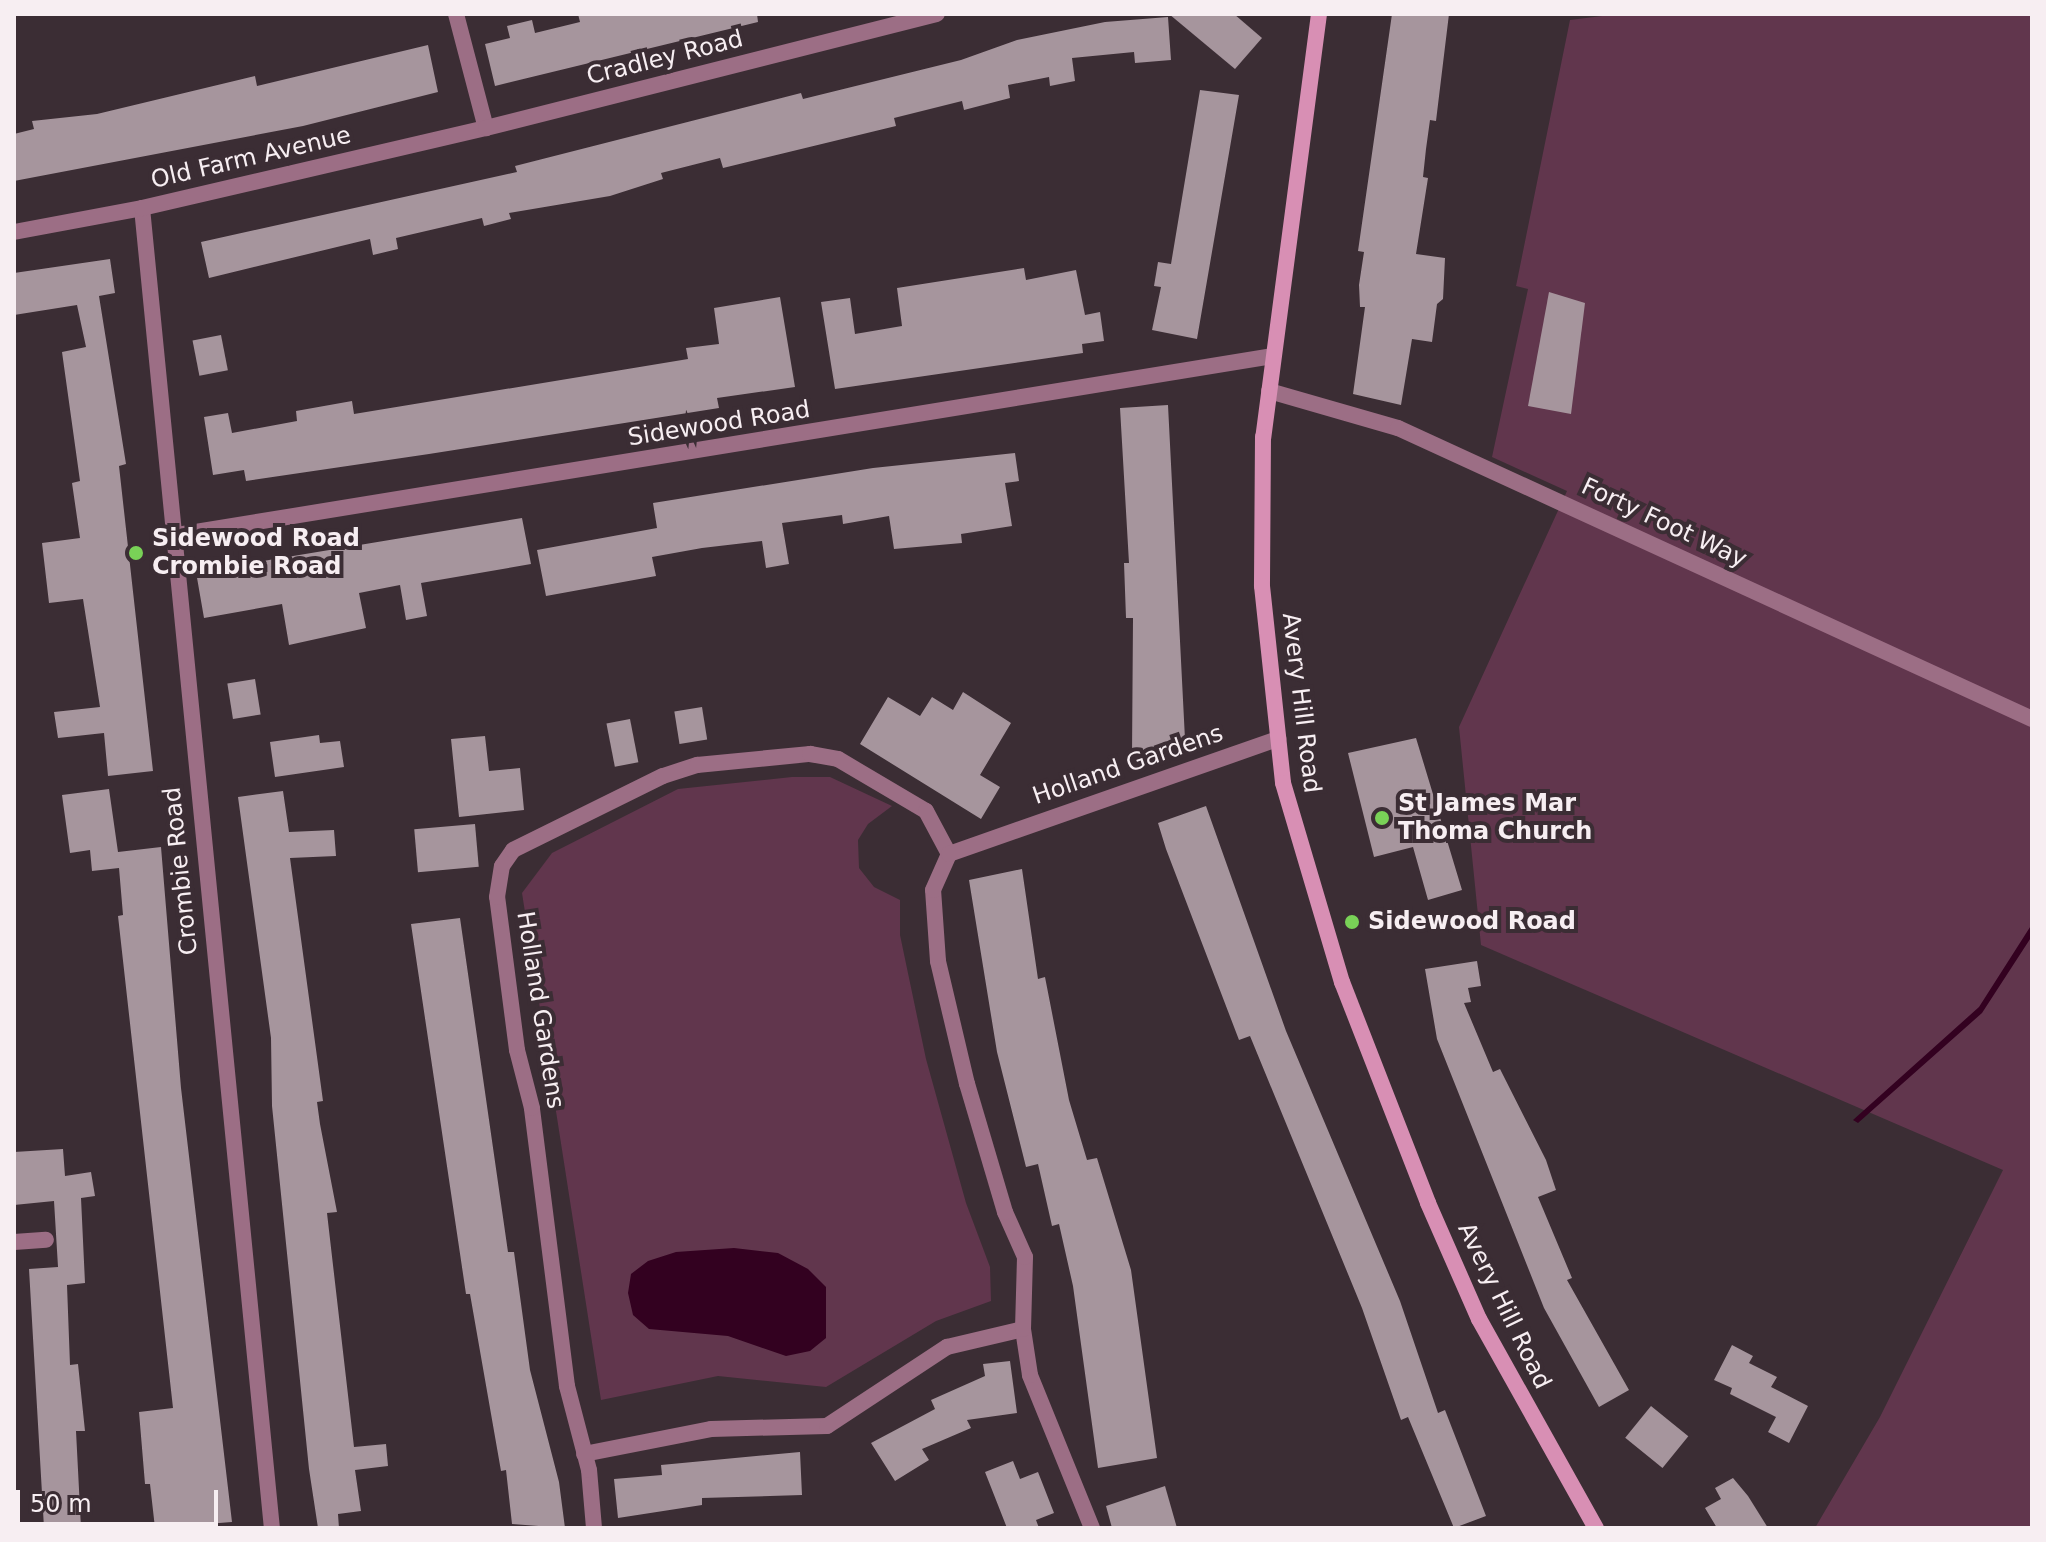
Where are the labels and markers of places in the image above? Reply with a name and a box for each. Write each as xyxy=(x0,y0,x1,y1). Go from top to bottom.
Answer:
place label: Sidewood Road Crombie Road xyxy=(152,525,360,581)
marker: Sidewood Road Crombie Road xyxy=(127,544,145,562)
place label: St James Mar Thoma Church xyxy=(1398,790,1592,846)
marker: St James Mar Thoma Church xyxy=(1373,809,1391,827)
place label: Sidewood Road xyxy=(1368,908,1576,936)
marker: Sidewood Road xyxy=(1343,913,1361,931)

